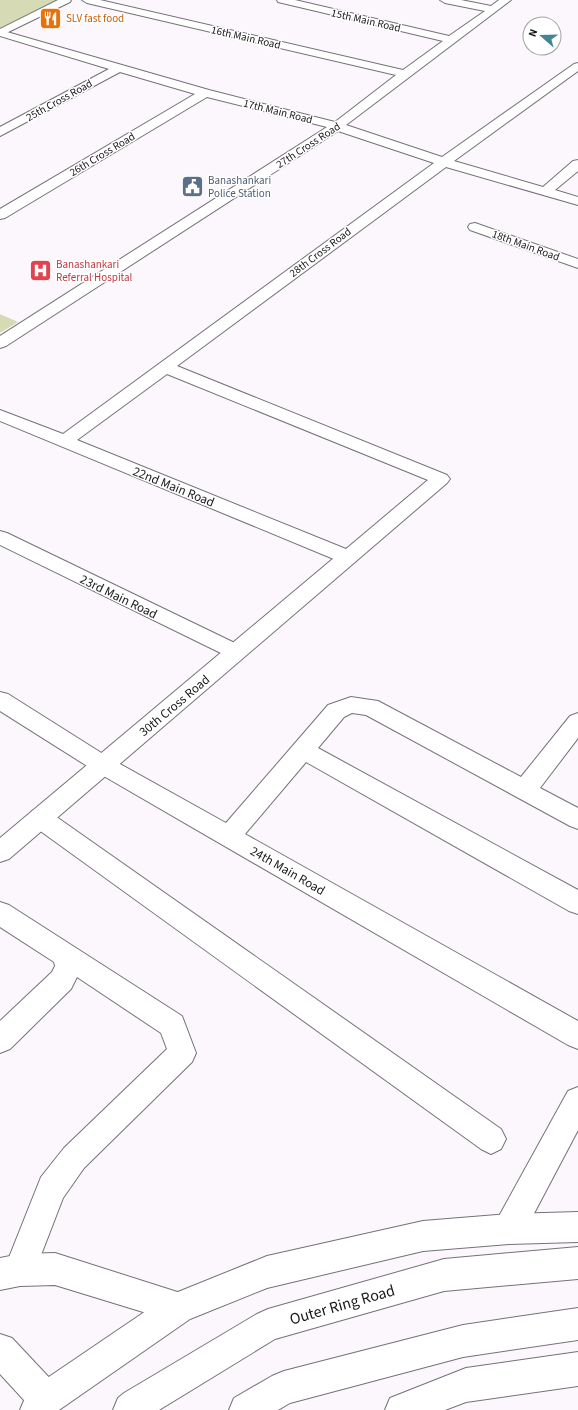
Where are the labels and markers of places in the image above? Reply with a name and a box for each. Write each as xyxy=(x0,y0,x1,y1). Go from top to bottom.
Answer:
restaurant icon: SLV fast food xyxy=(37,5,63,31)
place label: SLV fast food xyxy=(66,11,124,26)
public building icon: Banashankari Police Station xyxy=(180,173,206,199)
place label: Banashankari Police Station xyxy=(208,173,271,201)
hospital icon: Banashankari Referral Hospital xyxy=(27,257,53,283)
place label: Banashankari Referral Hospital xyxy=(56,257,133,285)

